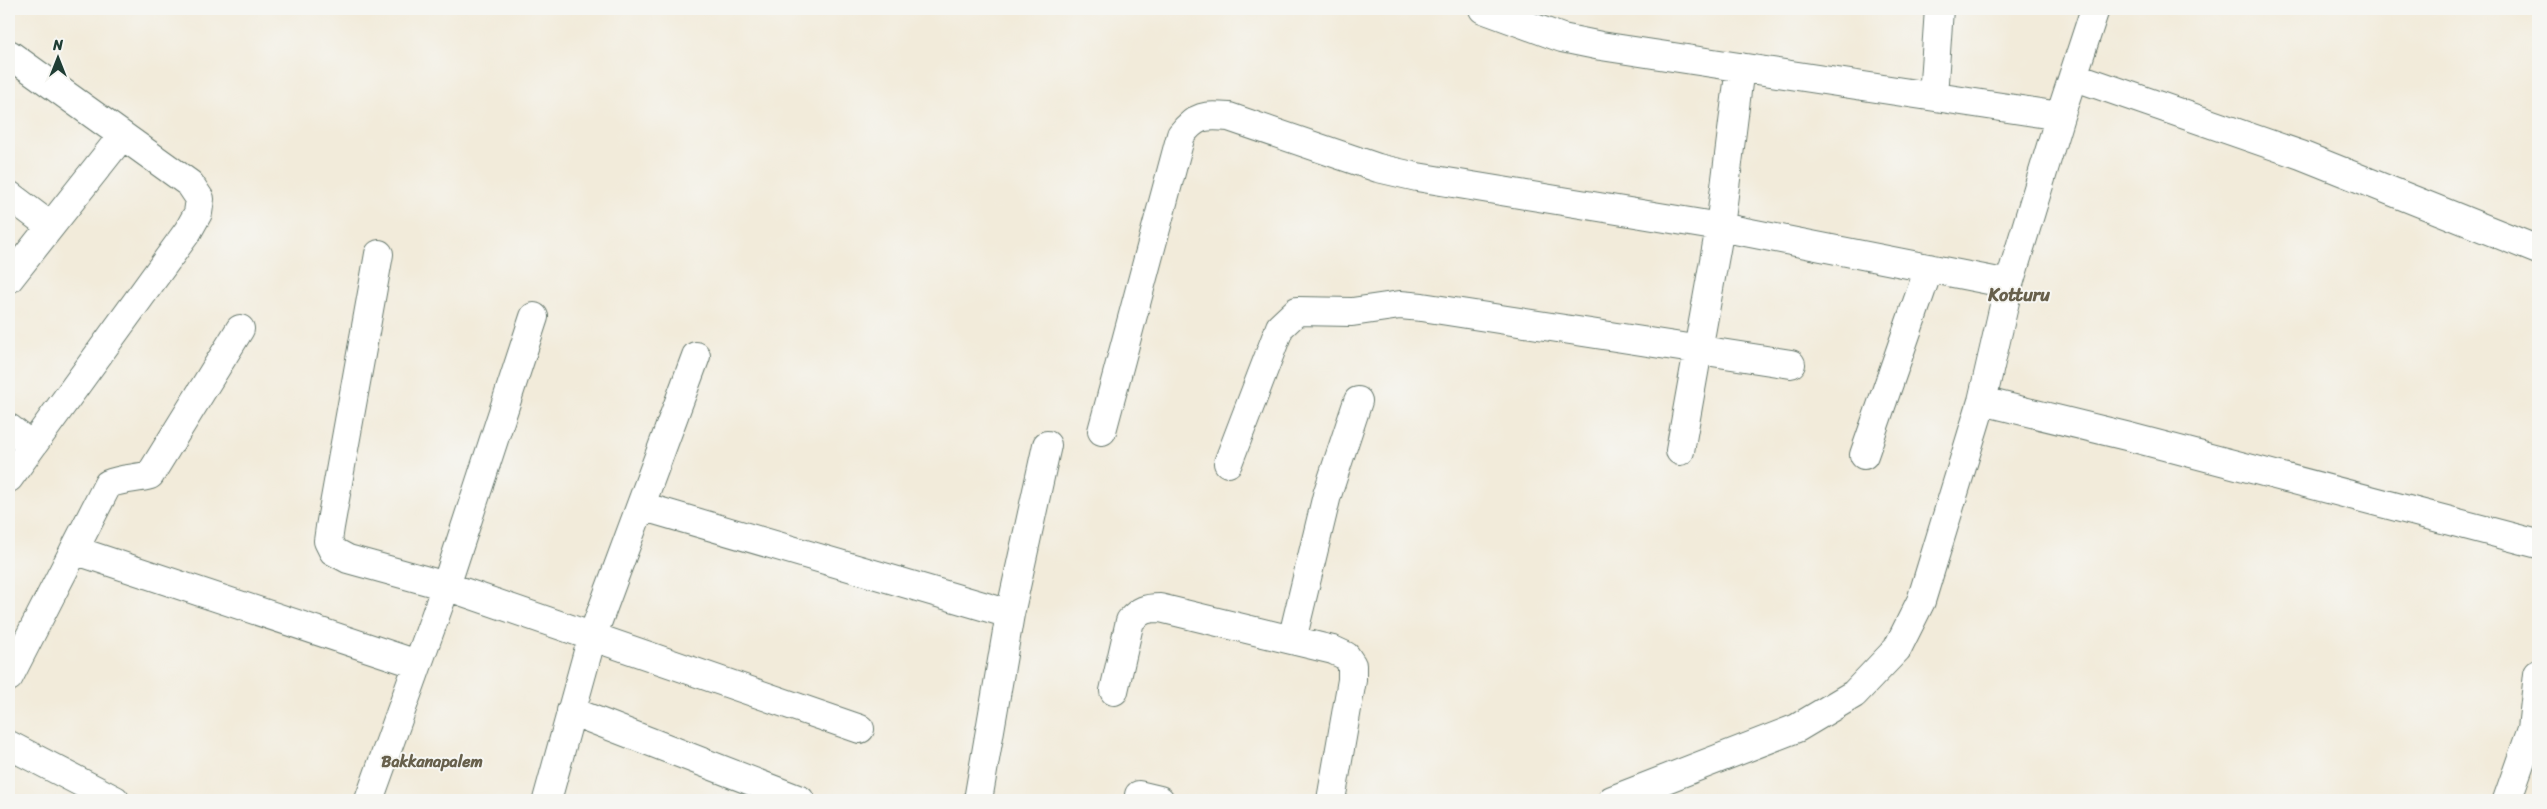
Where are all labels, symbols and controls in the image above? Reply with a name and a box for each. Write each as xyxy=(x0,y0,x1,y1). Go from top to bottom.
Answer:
north arrow xyxy=(32,32,82,82)
text: N xyxy=(52,33,63,58)
district label: Kotturu xyxy=(1987,279,2050,311)
district label: Bakkanapalem xyxy=(381,747,483,776)

